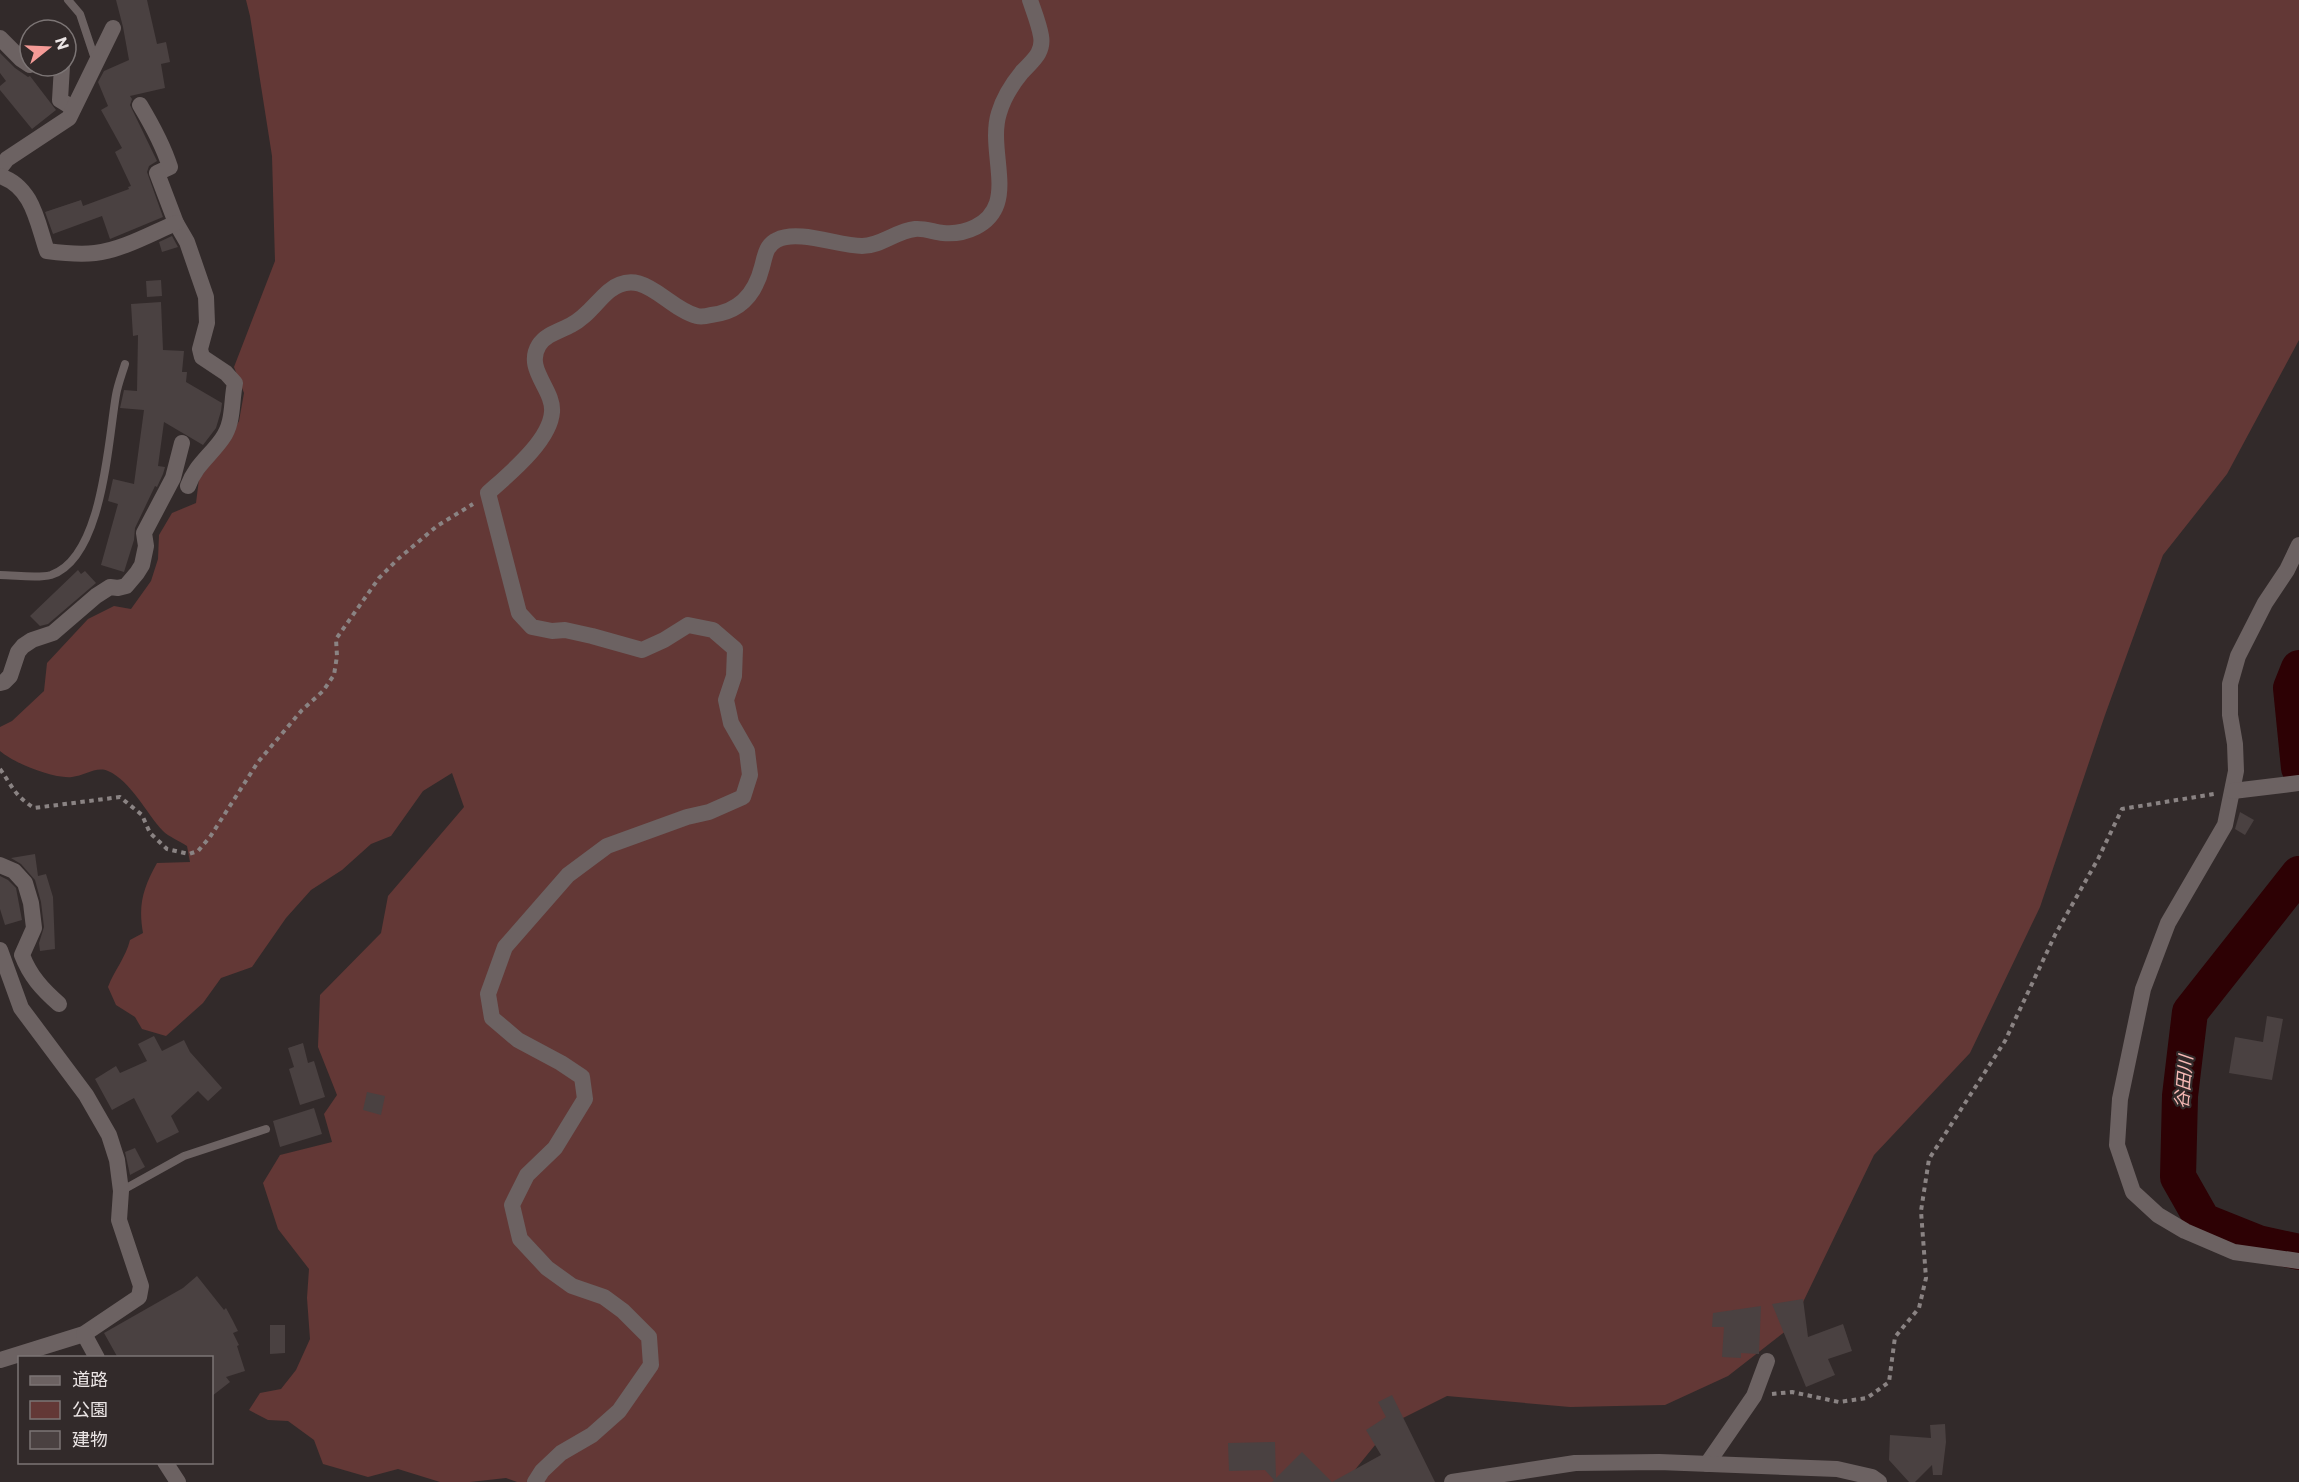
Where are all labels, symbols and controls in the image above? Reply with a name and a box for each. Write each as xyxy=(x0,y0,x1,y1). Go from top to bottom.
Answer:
north arrow xyxy=(18,18,78,78)
text: N xyxy=(52,35,74,52)
water label: 谷田川 xyxy=(2170,1052,2196,1110)
legend xyxy=(18,1356,213,1464)
text: 道路 xyxy=(72,1368,108,1390)
text: 公園 xyxy=(72,1398,108,1420)
text: 建物 xyxy=(72,1428,108,1450)

